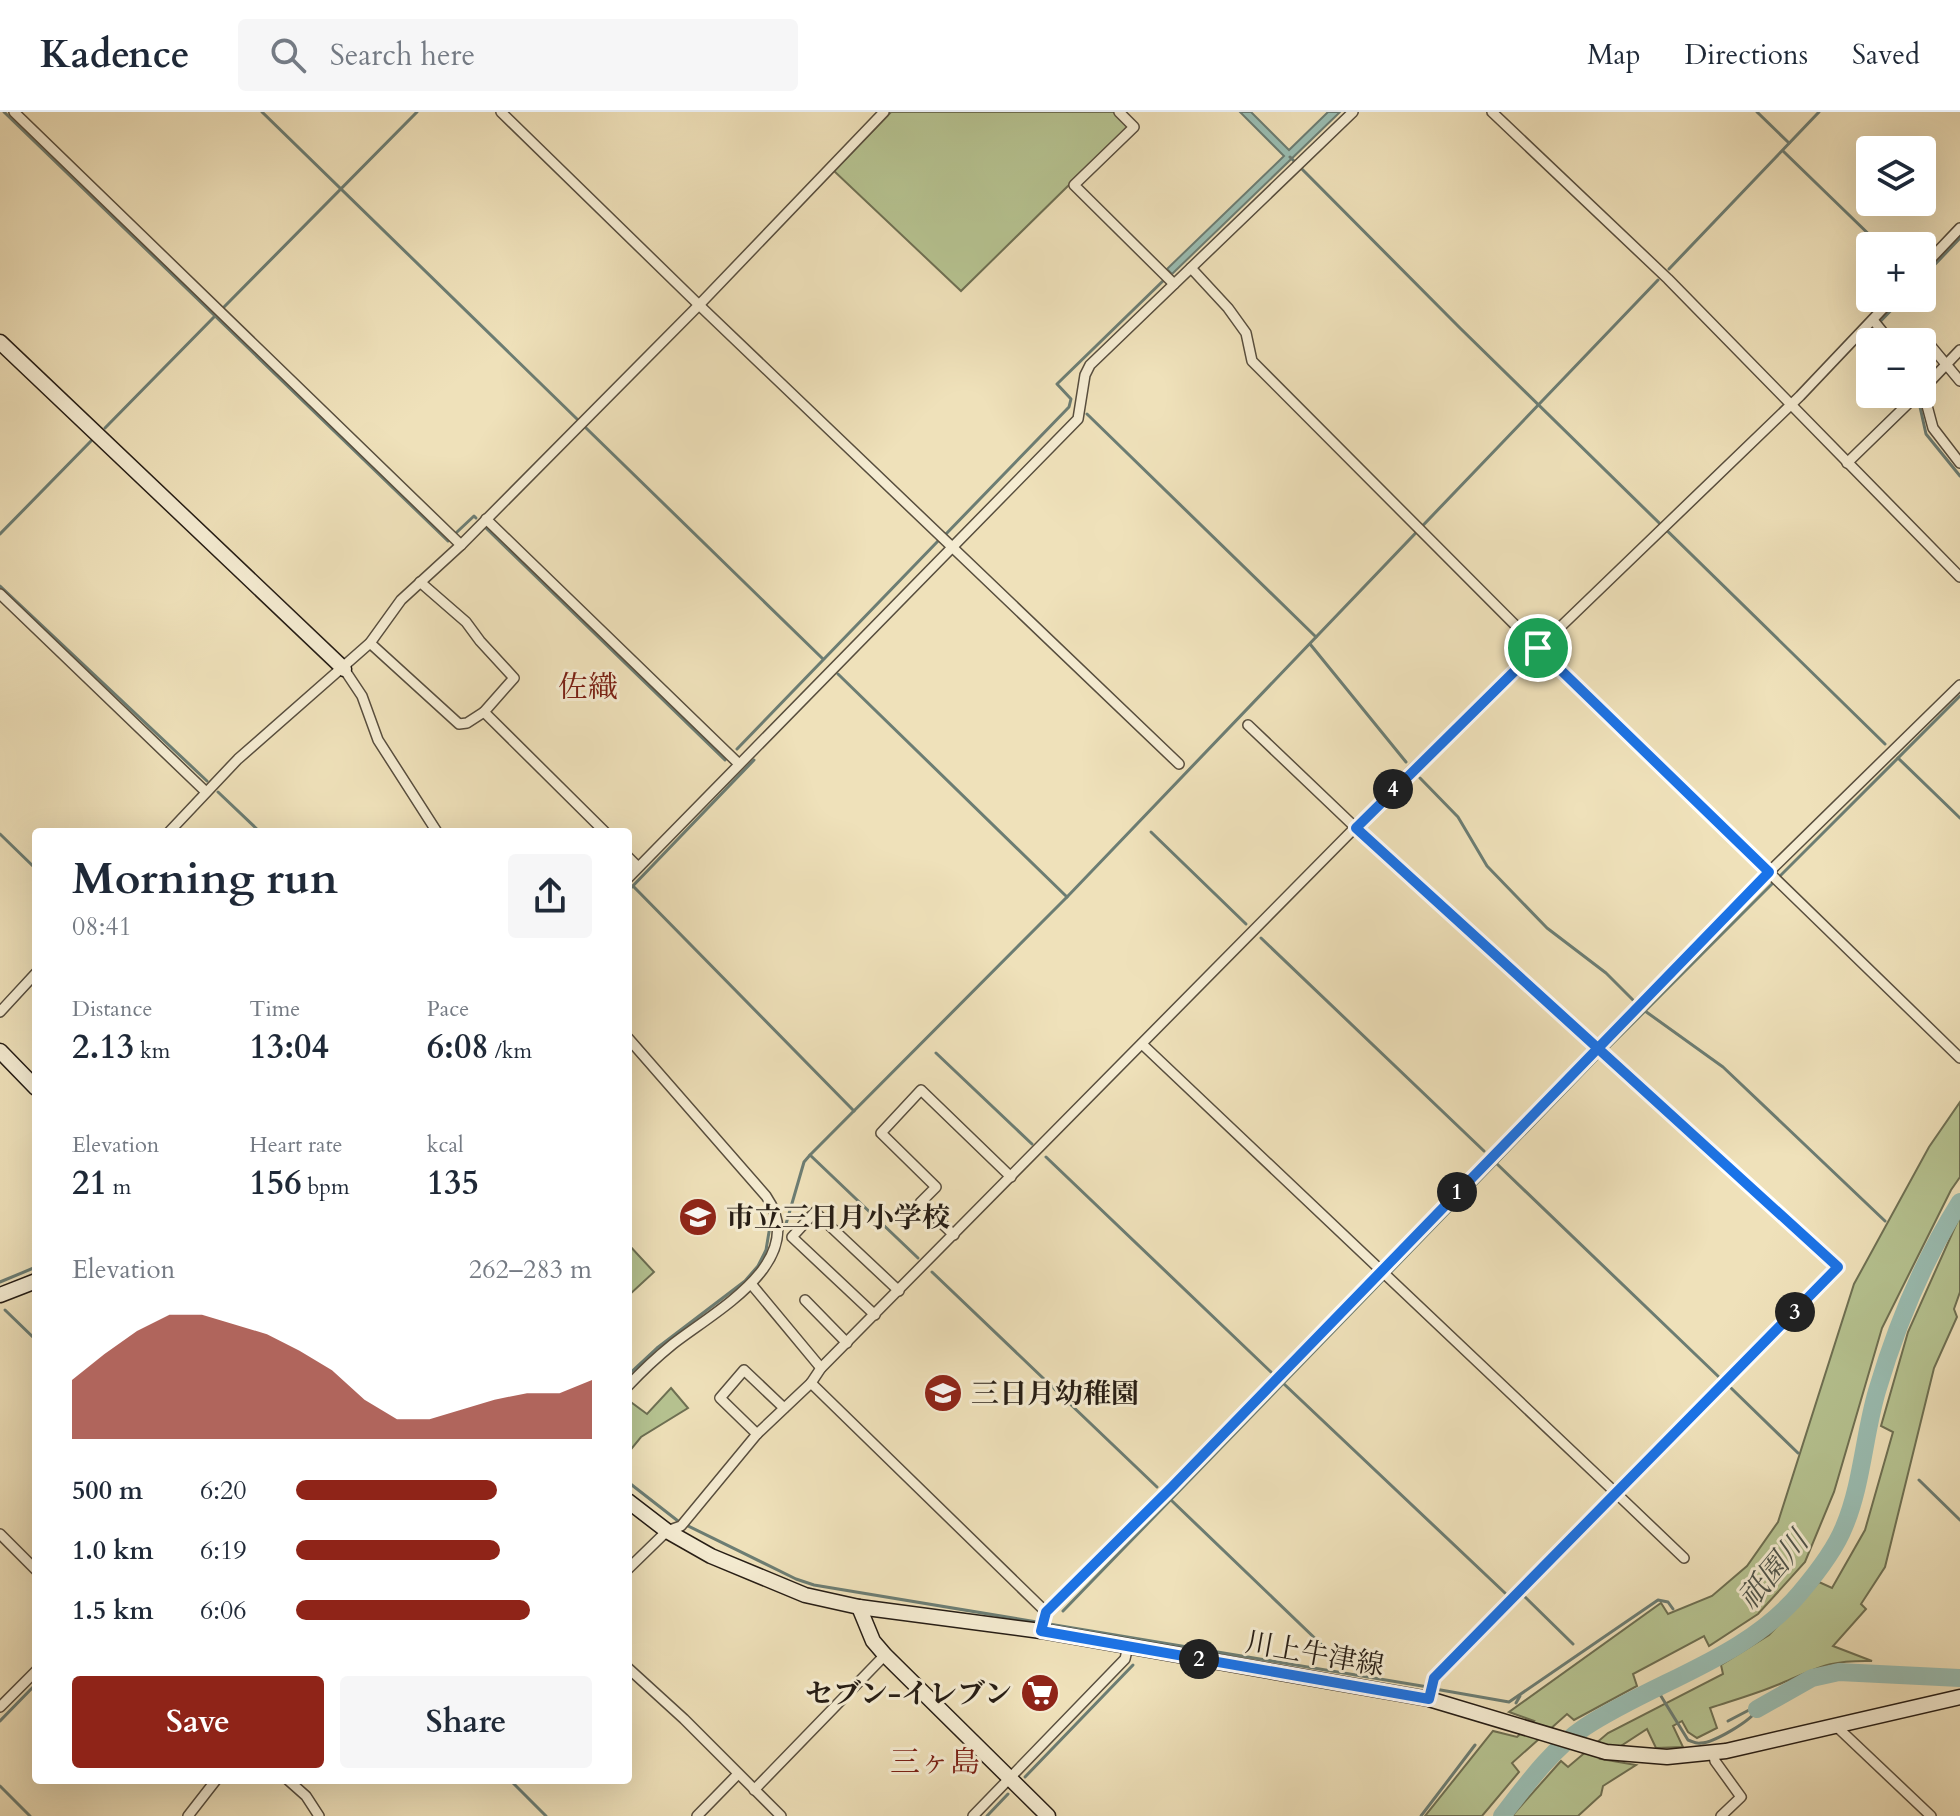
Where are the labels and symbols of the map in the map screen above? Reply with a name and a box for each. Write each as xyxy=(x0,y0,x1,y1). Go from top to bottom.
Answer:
pin xyxy=(1504,614,1572,682)
district label: 佐織 xyxy=(558,667,618,708)
pin: 4 xyxy=(1373,769,1413,809)
pin: 1 xyxy=(1437,1172,1477,1212)
school or university icon: 市立三日月小学校 xyxy=(677,1196,719,1238)
place label: 市立三日月小学校 xyxy=(726,1199,950,1237)
pin: 3 xyxy=(1775,1292,1815,1332)
school or university icon: 三日月幼稚園 xyxy=(922,1372,964,1414)
place label: 三日月幼稚園 xyxy=(971,1375,1139,1413)
water label: 祇園川 xyxy=(1729,1520,1820,1618)
street label: 川上牛津線 xyxy=(1243,1623,1387,1685)
pin: 2 xyxy=(1179,1639,1219,1679)
supermarket icon: セブン-イレブン xyxy=(1019,1672,1061,1714)
place label: セブン-イレブン xyxy=(805,1675,1012,1713)
district label: 三ヶ島 xyxy=(890,1742,980,1783)

